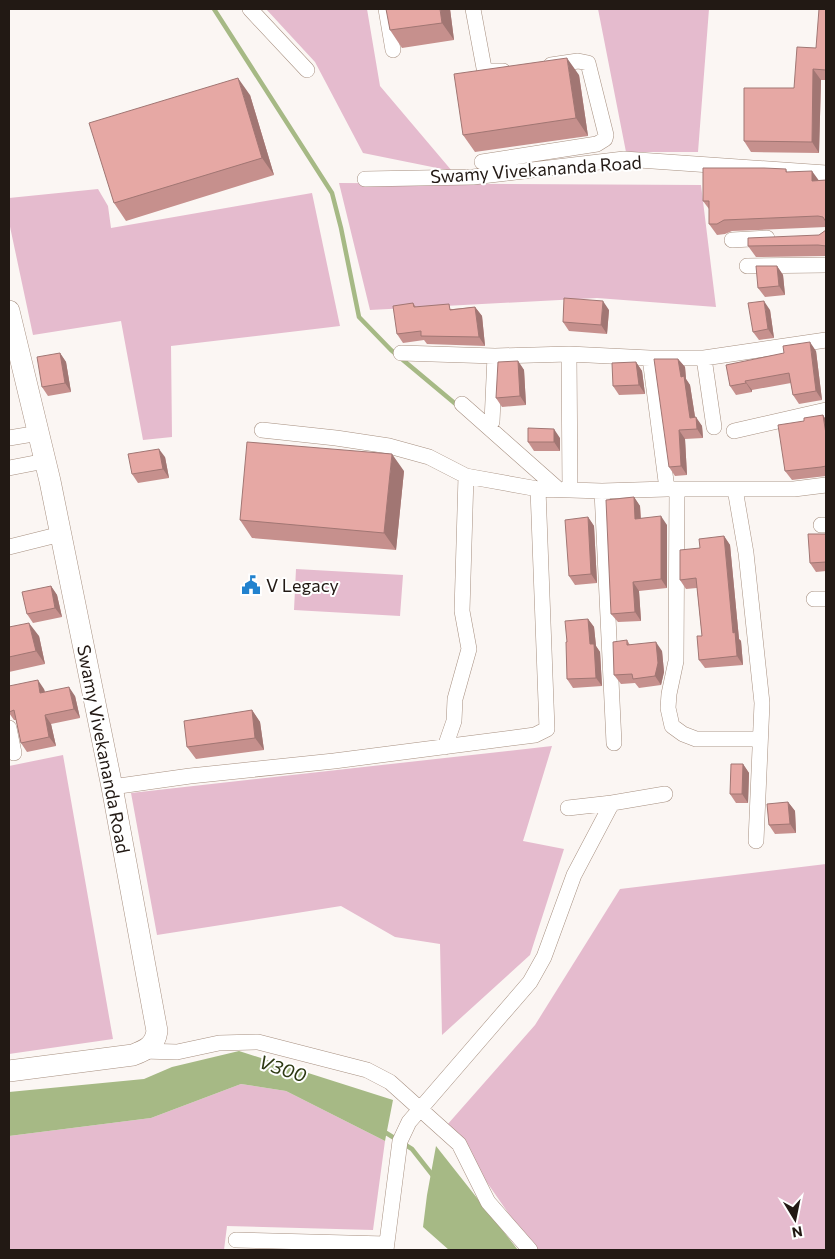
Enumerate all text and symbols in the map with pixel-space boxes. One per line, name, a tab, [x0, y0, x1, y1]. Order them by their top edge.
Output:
street label: Swamy Vivekananda Road	[430, 151, 642, 187]
public building icon: V Legacy	[240, 574, 262, 596]
place label: V Legacy	[266, 574, 339, 596]
street label: Swamy Vivekananda Road	[73, 643, 135, 855]
water label: V300	[256, 1050, 310, 1086]
north arrow	[770, 1194, 820, 1244]
text: N	[791, 1223, 804, 1242]

